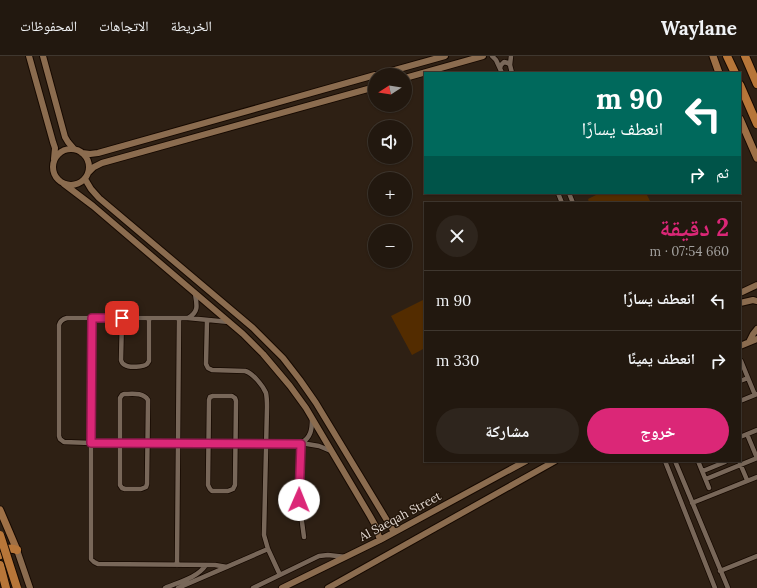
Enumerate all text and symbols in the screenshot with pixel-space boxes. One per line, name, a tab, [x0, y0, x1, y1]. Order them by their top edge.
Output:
text: Waylane	[661, 16, 737, 40]
text: المحفوظات	[20, 17, 77, 35]
text: الاتجاهات	[99, 17, 149, 35]
text: الخريطة	[171, 17, 212, 35]
north arrow	[368, 68, 412, 112]
map controls	[368, 68, 412, 268]
text: 90 m	[596, 81, 663, 117]
icon: left	[677, 88, 729, 140]
text: انعطف يسارًا	[582, 117, 663, 140]
button: sound	[368, 120, 412, 164]
text: ثم	[716, 163, 729, 182]
icon: right	[686, 164, 708, 186]
button: +	[368, 172, 412, 216]
text: 2 دقيقة	[659, 212, 729, 243]
button: close	[436, 215, 478, 257]
button: −	[368, 224, 412, 268]
text: 660 m · 07:54	[650, 243, 729, 260]
text: انعطف يسارًا	[623, 289, 695, 308]
icon: left	[707, 290, 729, 312]
text: 90 m	[436, 291, 471, 310]
pin	[105, 301, 139, 335]
icon: arrive	[111, 307, 133, 329]
text: انعطف يمينًا	[627, 349, 695, 368]
icon: right	[707, 350, 729, 372]
text: 330 m	[436, 351, 479, 370]
button: مشاركة	[436, 408, 579, 454]
button: خروج	[587, 408, 729, 454]
position arrow	[278, 479, 320, 521]
street label: Al Saeqah Street	[355, 488, 444, 544]

